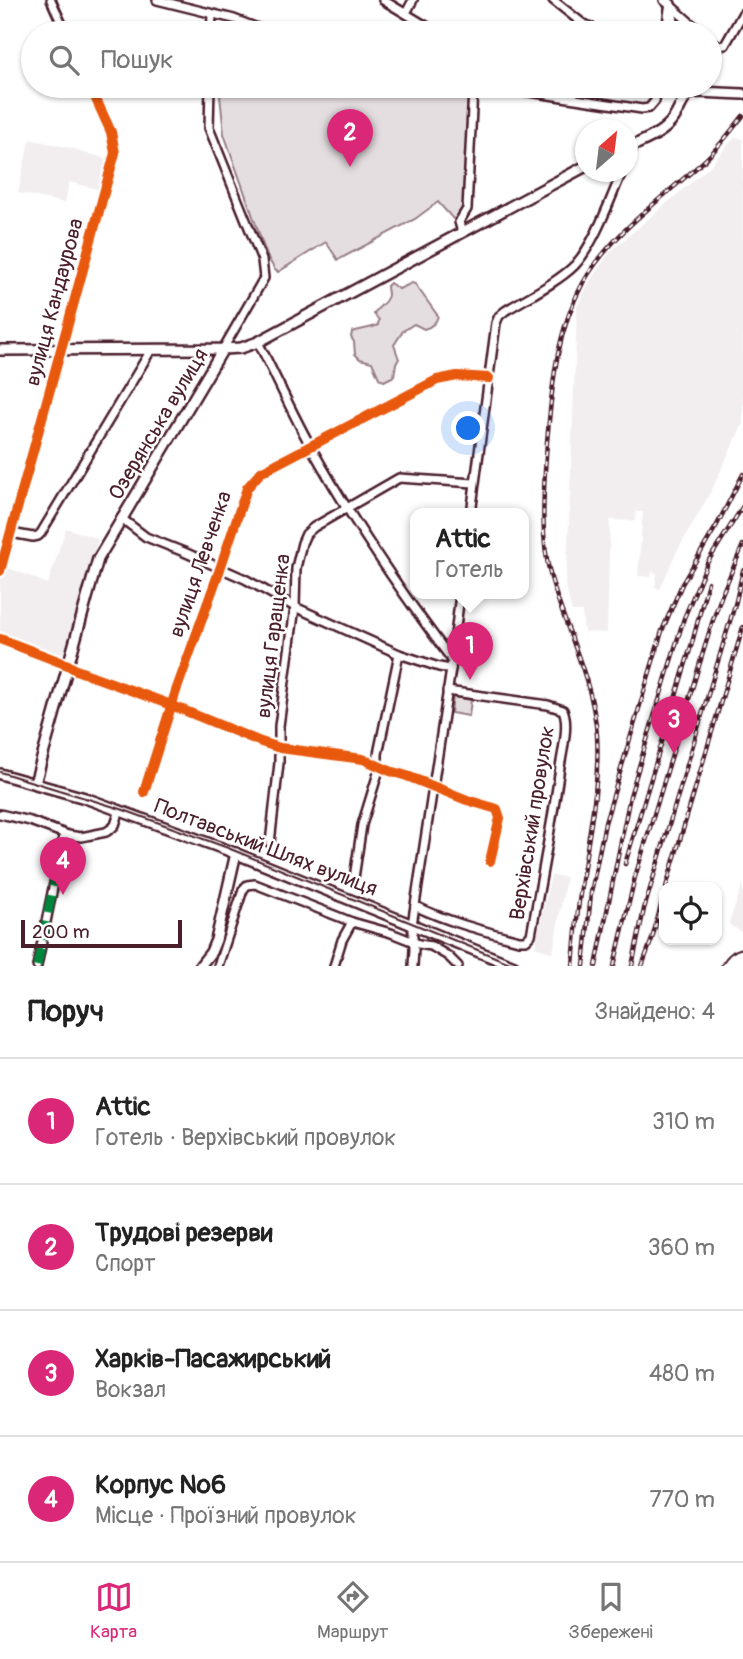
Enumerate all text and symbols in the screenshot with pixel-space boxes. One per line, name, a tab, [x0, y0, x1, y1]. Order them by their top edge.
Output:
search box	[21, 21, 722, 98]
icon: search	[45, 41, 83, 79]
text: Пошук	[101, 44, 174, 76]
pin: 2	[327, 109, 373, 167]
north arrow	[575, 119, 638, 182]
street label: вулиця Кандаурова	[19, 215, 90, 389]
street label: Озерянська вулиця	[102, 343, 214, 505]
your location	[451, 411, 485, 445]
street label: вулиця Левченка	[163, 488, 238, 641]
popup	[410, 508, 529, 599]
text: Attic	[435, 523, 491, 555]
street label: вулиця Гаращенка	[250, 552, 297, 720]
text: Готель	[435, 555, 504, 584]
pin: 1	[447, 622, 493, 680]
pin: 3	[651, 696, 697, 754]
street label: Верхівський провулок	[504, 724, 561, 922]
street label: Полтавський Шлях вулиця	[151, 792, 381, 902]
pin: 4	[40, 837, 86, 895]
map controls	[659, 882, 722, 945]
button: locate	[659, 882, 722, 945]
scale bar	[21, 917, 182, 949]
text: 200 m	[32, 920, 90, 944]
text: Поруч	[28, 993, 104, 1030]
text: Знайдено: 4	[595, 997, 715, 1026]
text: Attic	[95, 1091, 151, 1123]
text: 1	[47, 1107, 56, 1136]
text: 310 m	[652, 1107, 715, 1136]
text: Готель · Верхівський провулок	[95, 1123, 396, 1152]
text: Трудові резерви	[95, 1217, 273, 1249]
text: 2	[45, 1233, 57, 1262]
text: 360 m	[648, 1233, 715, 1262]
text: Спорт	[95, 1249, 156, 1278]
text: Харків-Пасажирський	[95, 1343, 331, 1375]
text: 3	[45, 1359, 57, 1388]
text: 480 m	[649, 1359, 715, 1388]
text: Вокзал	[95, 1375, 166, 1404]
text: Корпус №6	[95, 1469, 226, 1501]
text: 4	[44, 1485, 58, 1514]
text: 770 m	[650, 1485, 715, 1514]
text: Місце · Проїзний провулок	[95, 1501, 357, 1530]
tab: Карта	[90, 1578, 137, 1644]
tab: Маршрут	[317, 1578, 389, 1644]
tab: Збережені	[569, 1578, 653, 1644]

